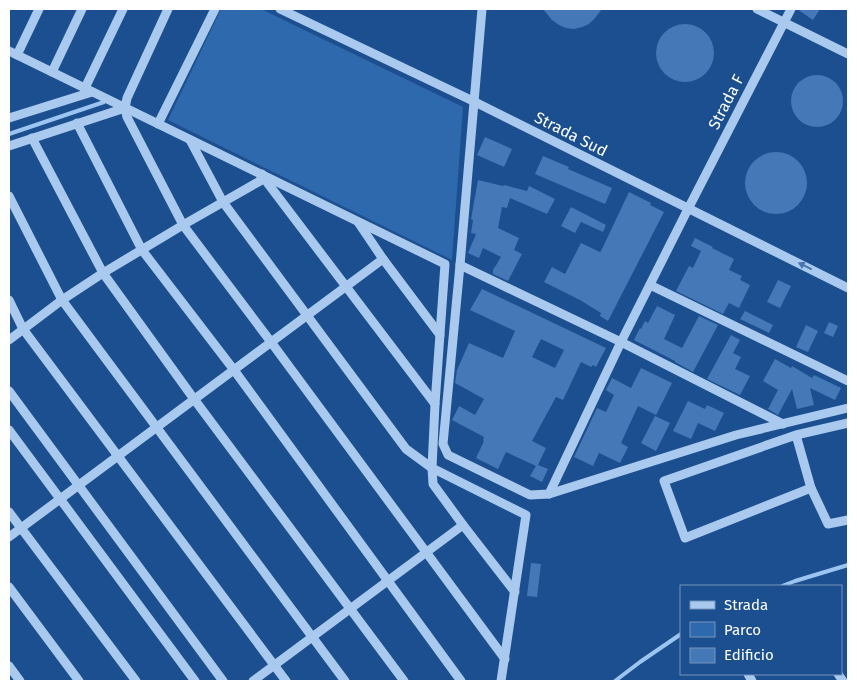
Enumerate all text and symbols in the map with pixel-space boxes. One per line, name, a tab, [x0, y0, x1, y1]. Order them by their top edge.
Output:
street label: Strada F	[704, 71, 748, 133]
street label: Strada Sud	[532, 108, 610, 160]
one-way arrow	[797, 262, 812, 270]
legend	[680, 585, 842, 675]
text: Strada	[724, 596, 768, 614]
text: Parco	[724, 621, 761, 639]
text: Edificio	[724, 646, 774, 664]

